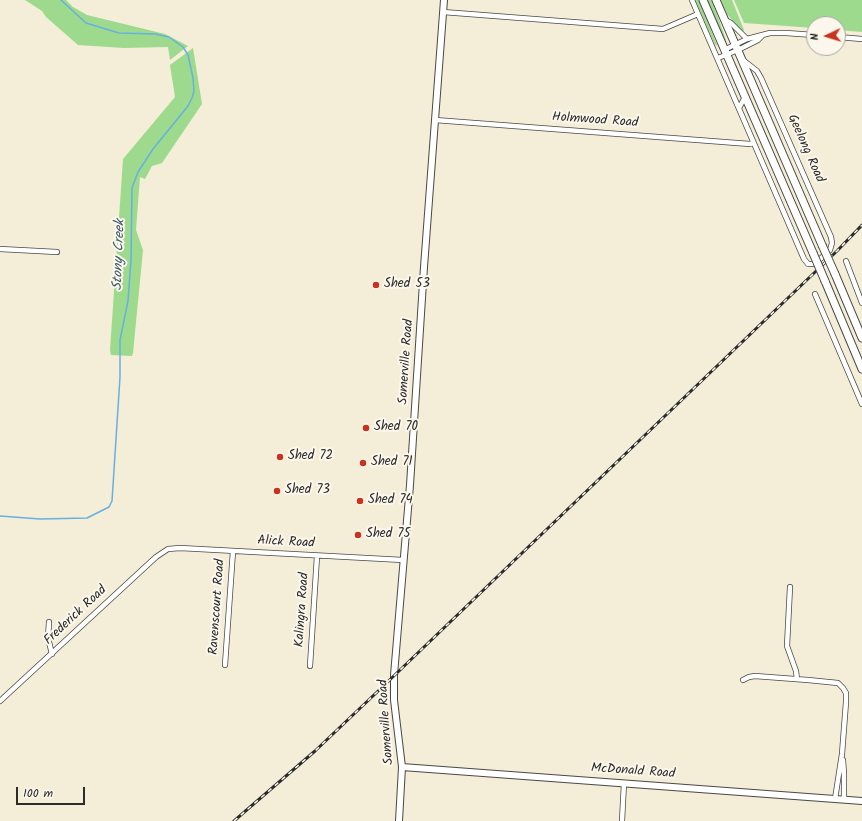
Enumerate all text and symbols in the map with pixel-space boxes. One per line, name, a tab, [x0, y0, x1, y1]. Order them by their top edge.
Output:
north arrow	[806, 16, 846, 56]
text: N	[806, 33, 824, 41]
street label: Holmwood Road	[551, 110, 639, 132]
street label: Geelong Road	[783, 112, 827, 186]
water label: Stony Creek	[110, 219, 130, 291]
place label: Shed 53	[384, 277, 430, 293]
marker: Shed 53	[371, 280, 381, 290]
street label: Somerville Road	[396, 319, 418, 405]
place label: Shed 70	[374, 420, 418, 436]
marker: Shed 70	[361, 423, 371, 433]
place label: Shed 72	[288, 449, 333, 465]
marker: Shed 72	[275, 452, 285, 462]
place label: Shed 71	[371, 455, 412, 471]
marker: Shed 71	[358, 458, 368, 468]
place label: Shed 73	[285, 483, 330, 499]
marker: Shed 73	[272, 486, 282, 496]
place label: Shed 74	[368, 493, 413, 509]
marker: Shed 74	[355, 496, 365, 506]
place label: Shed 75	[366, 527, 410, 543]
marker: Shed 75	[353, 530, 363, 540]
street label: Alick Road	[257, 534, 315, 552]
street label: Ravenscourt Road	[207, 559, 229, 655]
street label: Kalingra Road	[293, 572, 313, 648]
street label: Frederick Road	[41, 583, 111, 649]
street label: Somerville Road	[376, 679, 398, 765]
street label: McDonald Road	[590, 761, 676, 783]
scale bar	[18, 779, 87, 805]
text: 100 m	[23, 784, 53, 803]

